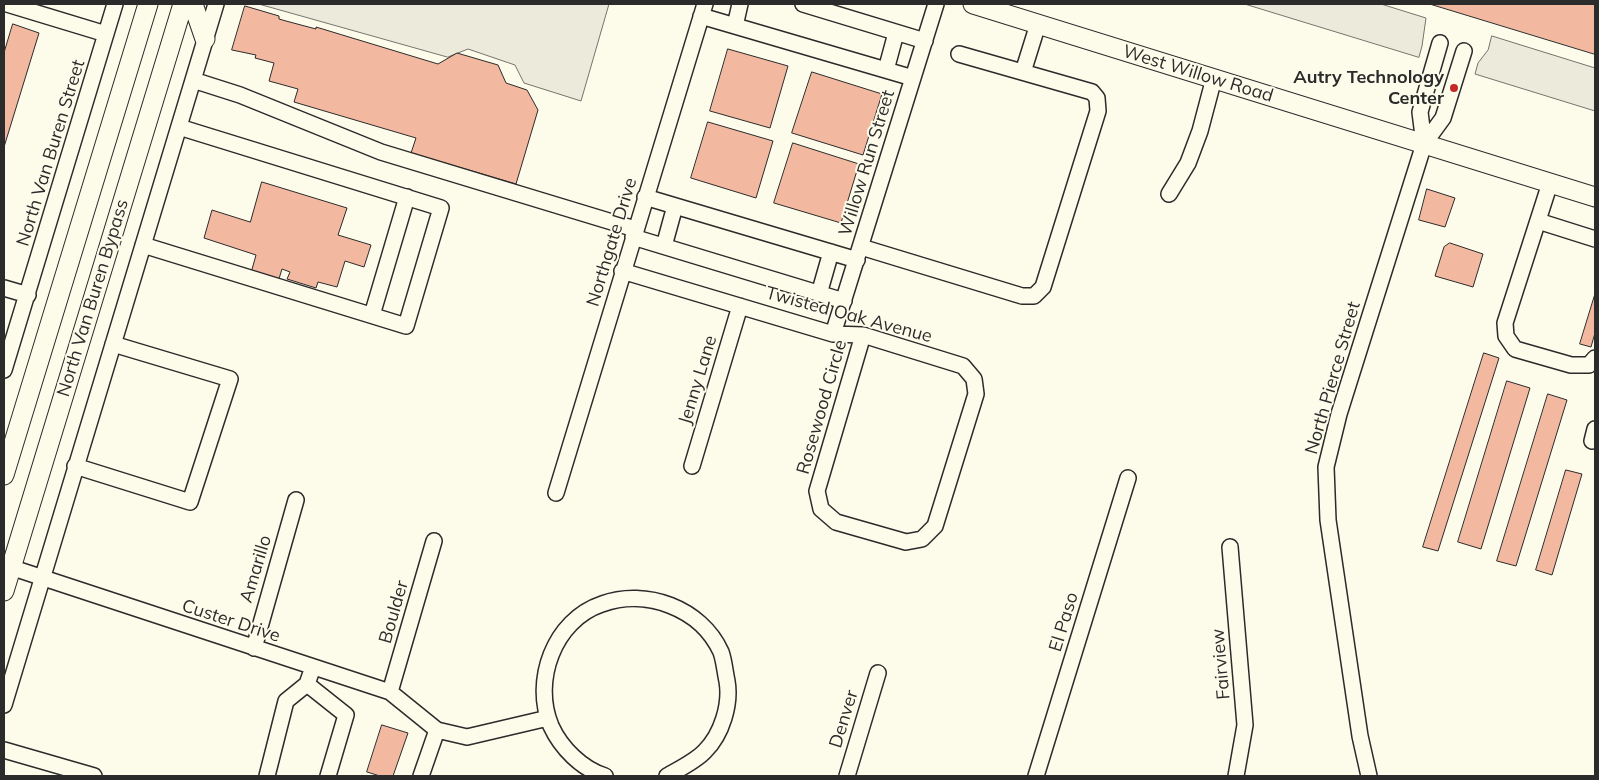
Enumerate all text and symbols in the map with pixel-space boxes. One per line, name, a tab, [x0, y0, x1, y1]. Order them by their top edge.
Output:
street label: West Willow Road	[1120, 41, 1276, 107]
street label: North Van Buren Street	[12, 57, 90, 249]
place label: Autry Technology Center	[1293, 67, 1444, 110]
marker: Autry Technology Center	[1448, 82, 1460, 94]
street label: Willow Run Street	[835, 88, 899, 238]
street label: Northgate Drive	[582, 175, 642, 309]
street label: North Van Buren Bypass	[53, 197, 133, 399]
street label: Twisted Oak Avenue	[763, 282, 935, 348]
street label: North Pierce Street	[1301, 299, 1365, 457]
street label: Jenny Lane	[674, 333, 722, 427]
street label: Rosewood Circle	[793, 337, 851, 477]
street label: Amarillo	[236, 533, 276, 605]
street label: Boulder	[375, 578, 413, 646]
street label: El Paso	[1045, 590, 1083, 654]
street label: Custer Drive	[179, 595, 283, 647]
street label: Fairview	[1207, 628, 1235, 700]
street label: Denver	[825, 687, 863, 751]

